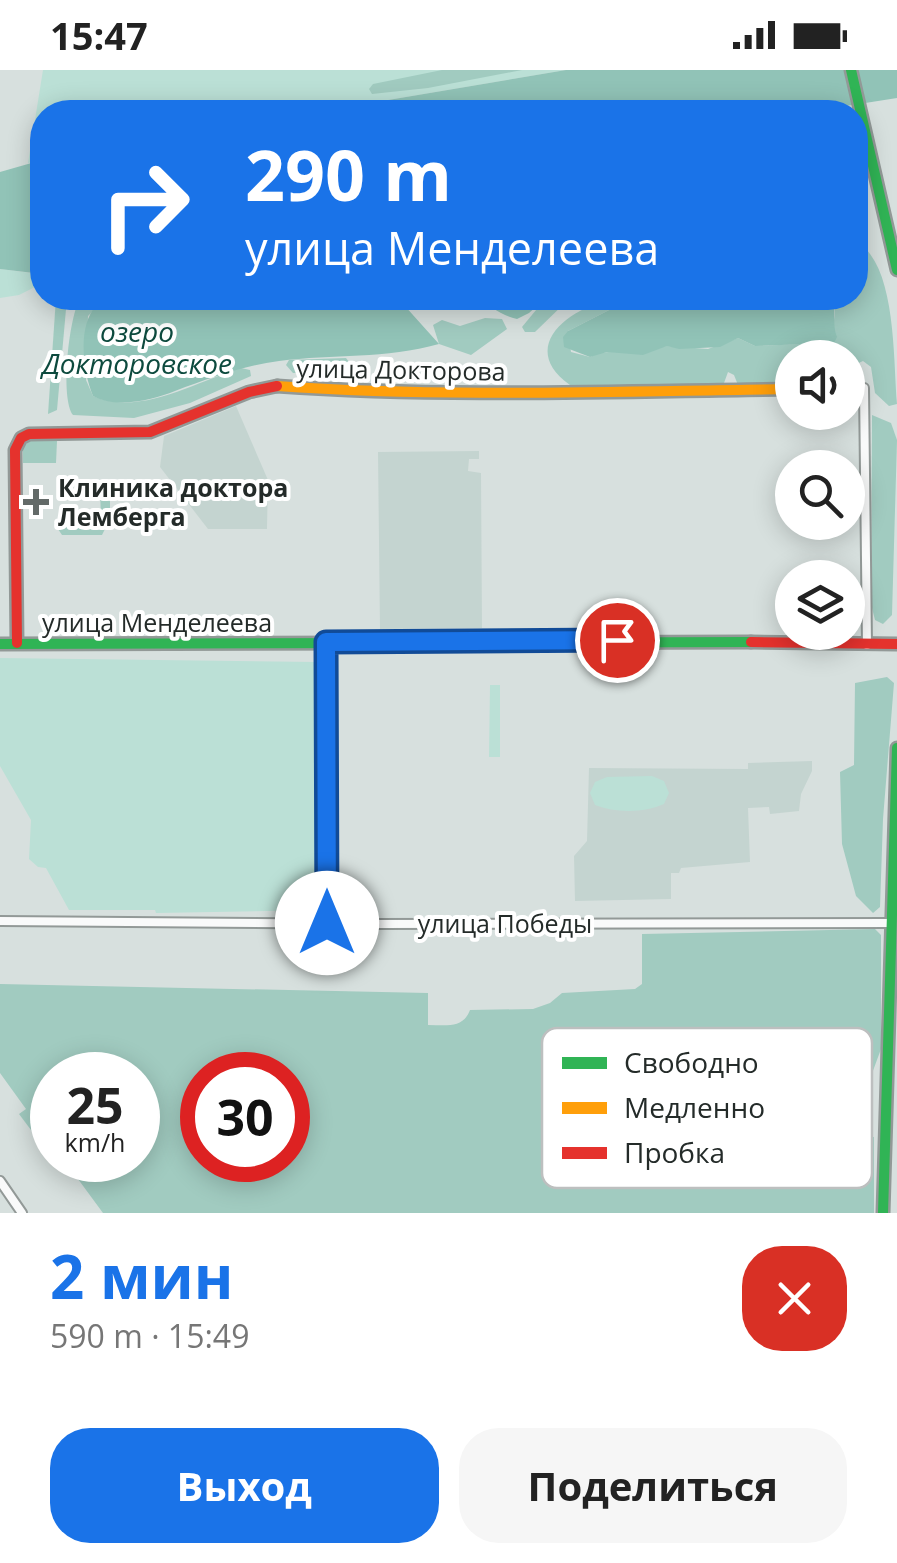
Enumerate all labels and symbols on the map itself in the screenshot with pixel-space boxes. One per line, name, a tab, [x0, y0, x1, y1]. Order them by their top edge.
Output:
water label: озеро Докторовское	[39, 312, 232, 382]
street label: улица Докторова	[296, 350, 506, 388]
place label: Клиника доктора Лемберга	[58, 470, 288, 533]
marker: Клиника доктора Лемберга	[23, 489, 49, 515]
pin	[575, 598, 660, 683]
street label: улица Менделеева	[42, 605, 272, 639]
position arrow	[275, 871, 379, 975]
street label: улица Победы	[418, 906, 592, 940]
legend	[542, 1028, 872, 1188]
text: Свободно	[624, 1043, 759, 1081]
speed limit sign: 30	[180, 1052, 310, 1182]
text: Медленно	[624, 1088, 765, 1126]
text: Пробка	[624, 1133, 725, 1171]

